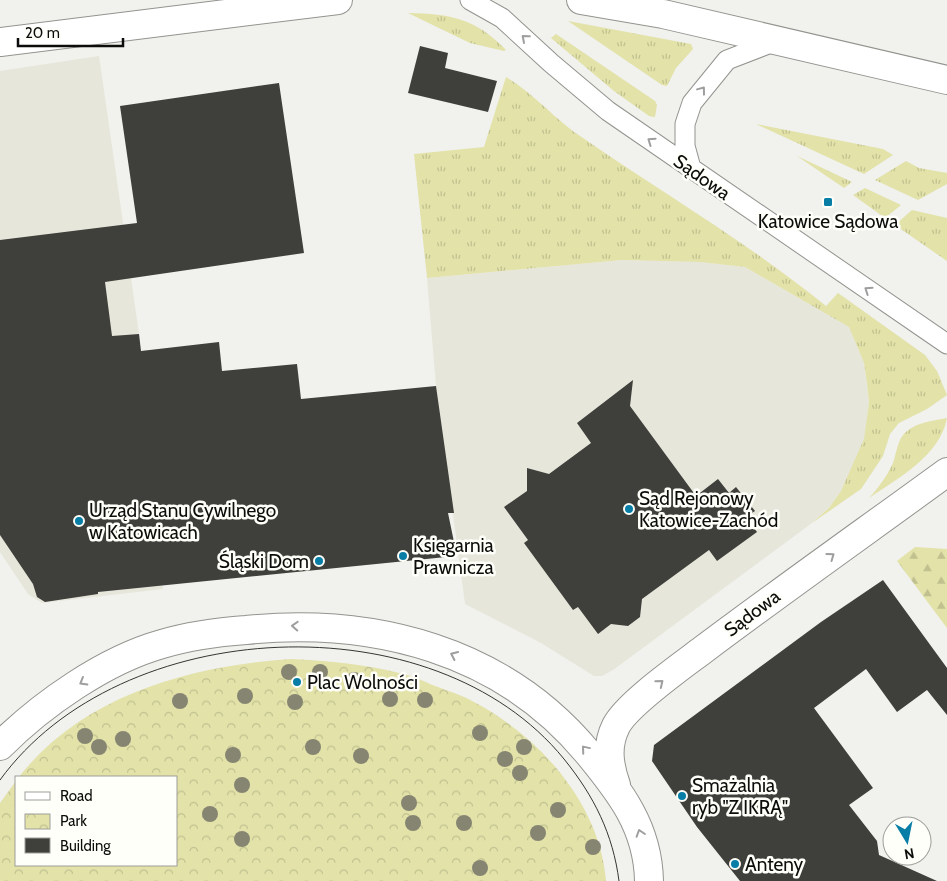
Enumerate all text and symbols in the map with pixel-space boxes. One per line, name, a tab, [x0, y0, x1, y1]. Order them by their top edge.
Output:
scale bar	[18, 15, 122, 47]
text: 20 m	[25, 24, 60, 42]
one-way arrow	[521, 35, 530, 44]
one-way arrow	[696, 87, 704, 96]
one-way arrow	[647, 138, 656, 147]
street label: Sądowa	[669, 149, 735, 205]
marker: Katowice Sądowa	[822, 196, 834, 208]
place label: Katowice Sądowa	[758, 210, 898, 233]
one-way arrow	[864, 287, 874, 296]
place label: Sąd Rejonowy Katowice-Zachód	[639, 487, 778, 532]
place label: Urząd Stanu Cywilnego w Katowicach	[89, 499, 276, 544]
marker: Sąd Rejonowy Katowice-Zachód	[623, 503, 635, 515]
marker: Urząd Stanu Cywilnego w Katowicach	[73, 515, 85, 527]
place label: Księgarnia Prawnicza	[413, 534, 494, 579]
place label: Śląski Dom	[219, 549, 309, 573]
marker: Księgarnia Prawnicza	[397, 550, 409, 562]
one-way arrow	[825, 553, 835, 562]
marker: Śląski Dom	[313, 555, 325, 567]
street label: Sądowa	[720, 585, 784, 641]
one-way arrow	[291, 621, 299, 632]
one-way arrow	[450, 651, 459, 662]
place label: Plac Wolności	[307, 671, 418, 694]
one-way arrow	[80, 675, 89, 685]
marker: Plac Wolności	[291, 676, 303, 688]
one-way arrow	[654, 681, 663, 689]
one-way arrow	[582, 746, 591, 755]
place label: Smażalnia ryb "Z IKRĄ"	[692, 774, 788, 819]
legend	[15, 776, 178, 866]
text: Road	[60, 787, 93, 805]
marker: Smażalnia ryb "Z IKRĄ"	[676, 790, 688, 802]
text: Park	[60, 812, 87, 830]
north arrow	[882, 816, 932, 866]
one-way arrow	[635, 830, 645, 838]
text: Building	[60, 837, 111, 855]
text: N	[903, 844, 916, 864]
place label: Anteny	[745, 853, 804, 876]
marker: Anteny	[729, 858, 741, 870]

